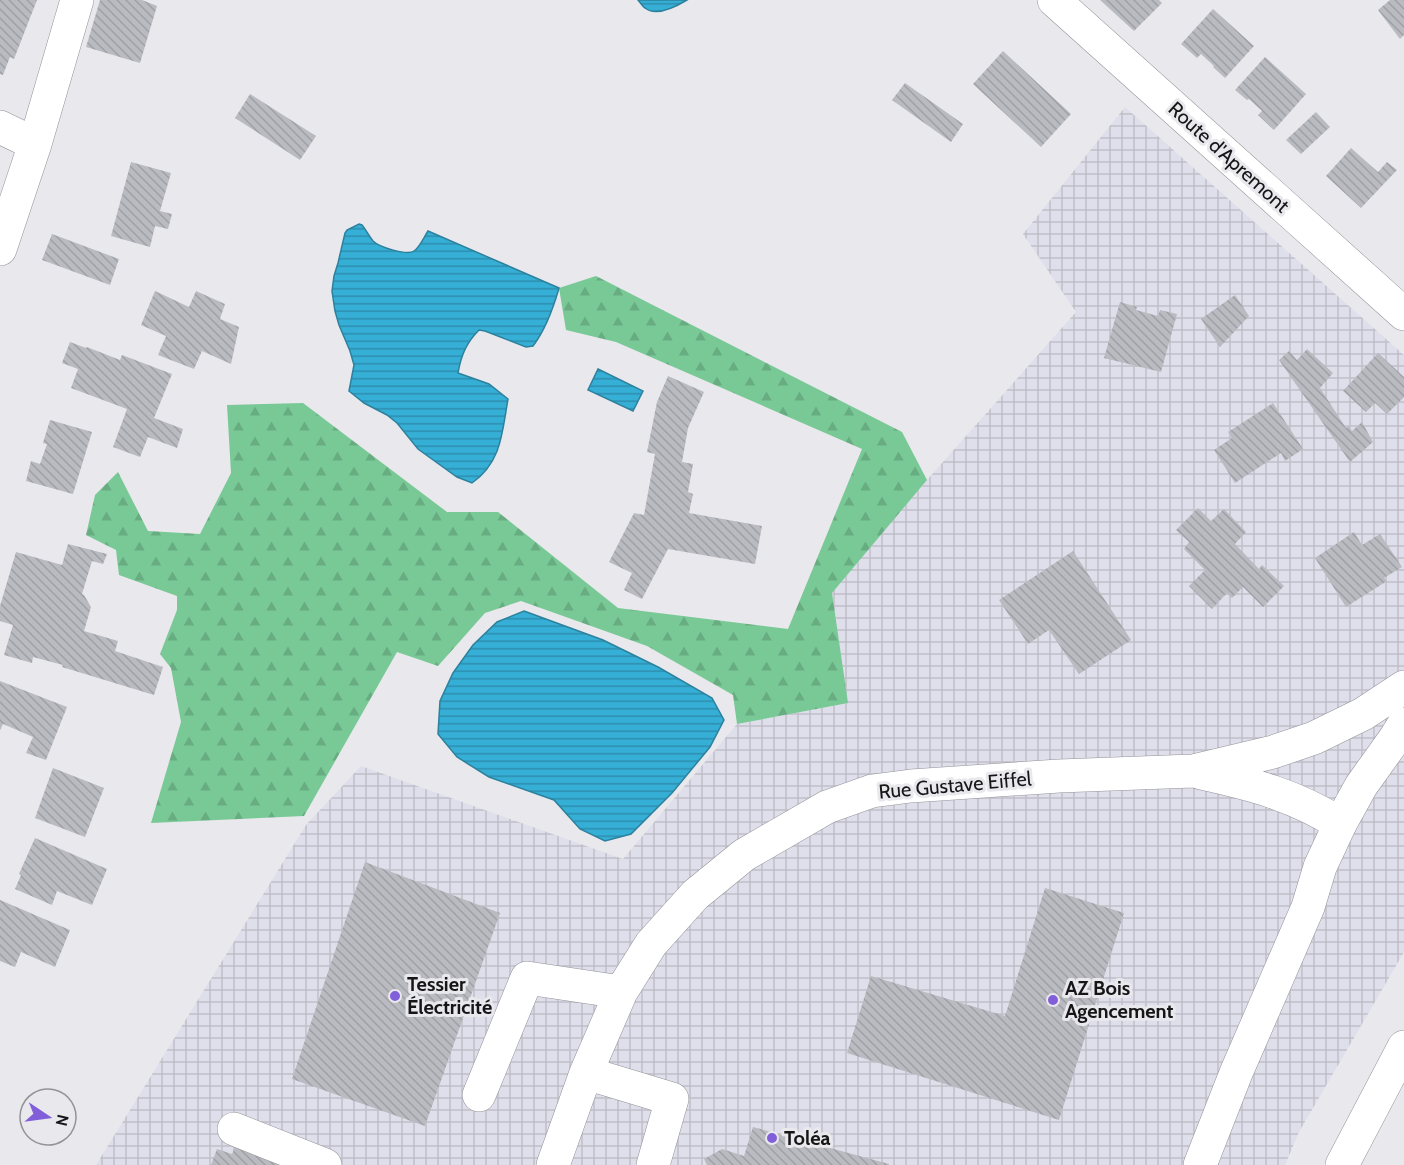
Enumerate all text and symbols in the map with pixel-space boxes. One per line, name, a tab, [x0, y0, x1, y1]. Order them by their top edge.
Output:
street label: Route d'Apremont	[1164, 96, 1295, 218]
street label: Rue Gustave Eiffel	[878, 766, 1033, 804]
place label: Tessier Électricité	[407, 972, 492, 1019]
place label: AZ Bois Agencement	[1065, 976, 1174, 1023]
marker: Tessier Électricité	[388, 989, 402, 1003]
marker: AZ Bois Agencement	[1046, 993, 1060, 1007]
north arrow	[18, 1087, 78, 1147]
text: N	[52, 1113, 73, 1128]
place label: Toléa	[784, 1126, 830, 1150]
marker: Toléa	[765, 1131, 779, 1145]

